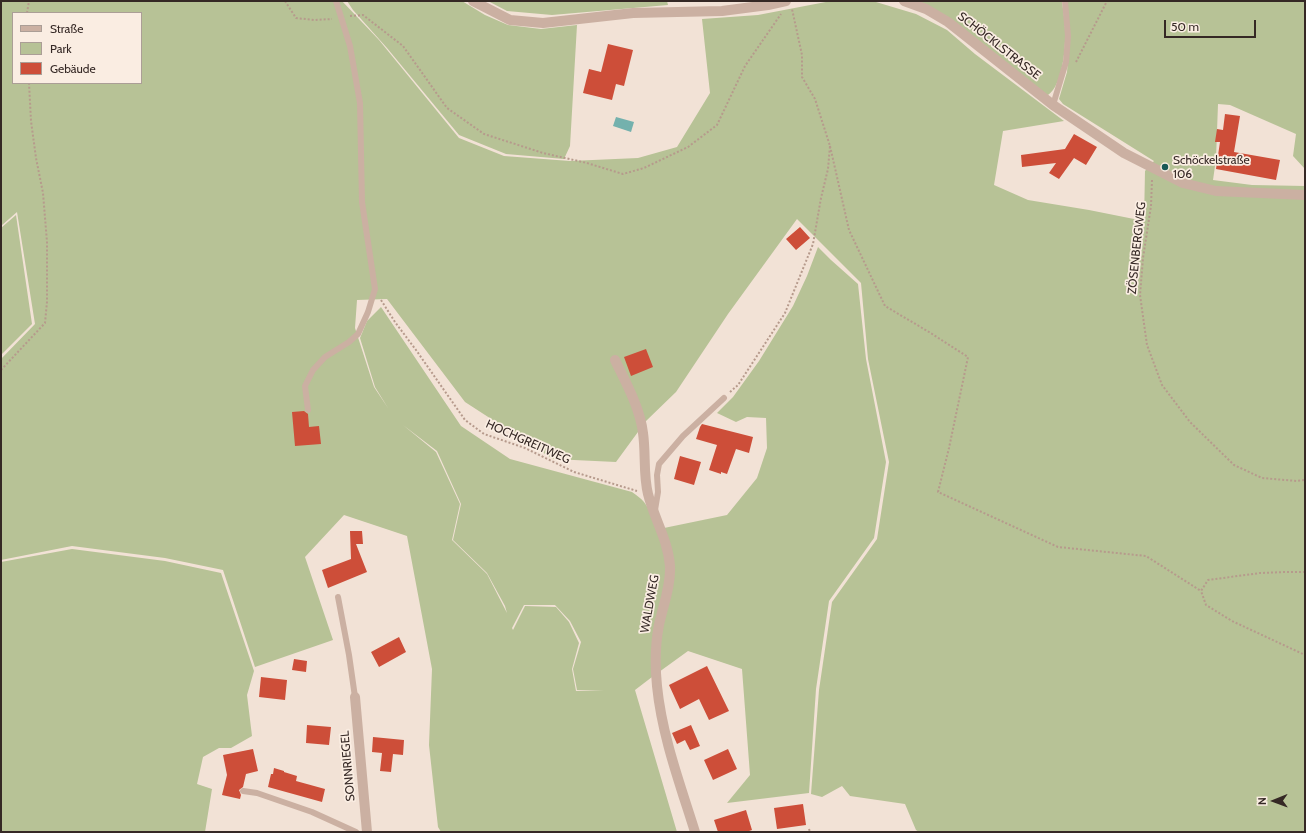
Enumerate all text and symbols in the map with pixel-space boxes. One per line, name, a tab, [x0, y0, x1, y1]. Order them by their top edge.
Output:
street label: SCHÖCKLSTRASSE	[955, 9, 1043, 83]
legend	[12, 12, 142, 84]
scale bar	[1166, 12, 1258, 38]
text: 50 m	[1171, 19, 1199, 34]
text: Straße	[50, 21, 83, 36]
text: Park	[50, 41, 72, 56]
text: Gebäude	[50, 61, 96, 76]
place label: Schöckelstraße 106	[1173, 153, 1250, 181]
marker: Schöckelstraße 106	[1160, 162, 1170, 172]
street label: ZÖSENBERGWEG	[1125, 201, 1149, 295]
street label: HOCHGREITWEG	[484, 417, 572, 467]
street label: WALDWEG	[638, 574, 662, 634]
street label: SONNRIEGEL	[338, 730, 358, 802]
north arrow	[1254, 781, 1294, 821]
text: N	[1255, 797, 1269, 805]

